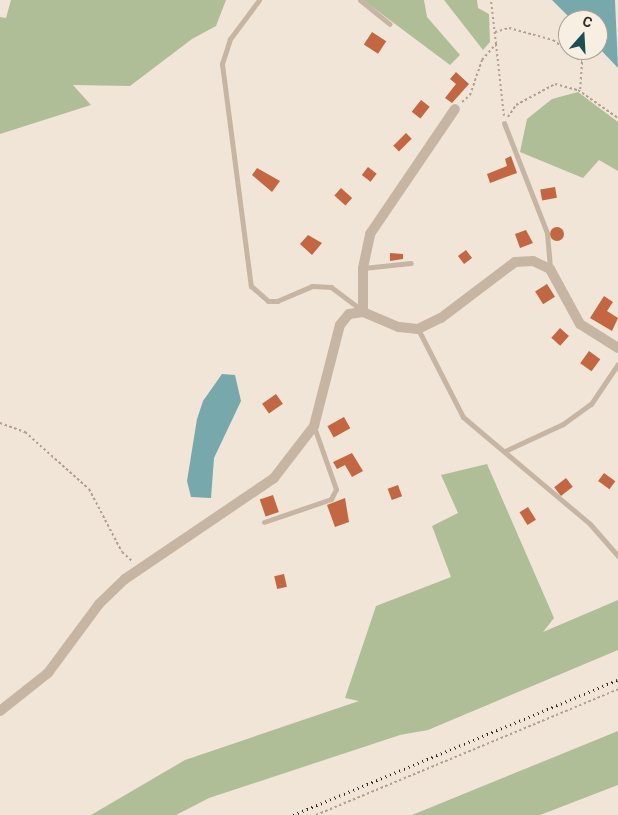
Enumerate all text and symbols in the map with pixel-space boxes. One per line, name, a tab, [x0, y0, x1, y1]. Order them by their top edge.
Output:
north arrow	[558, 10, 608, 60]
text: С	[581, 13, 594, 31]

